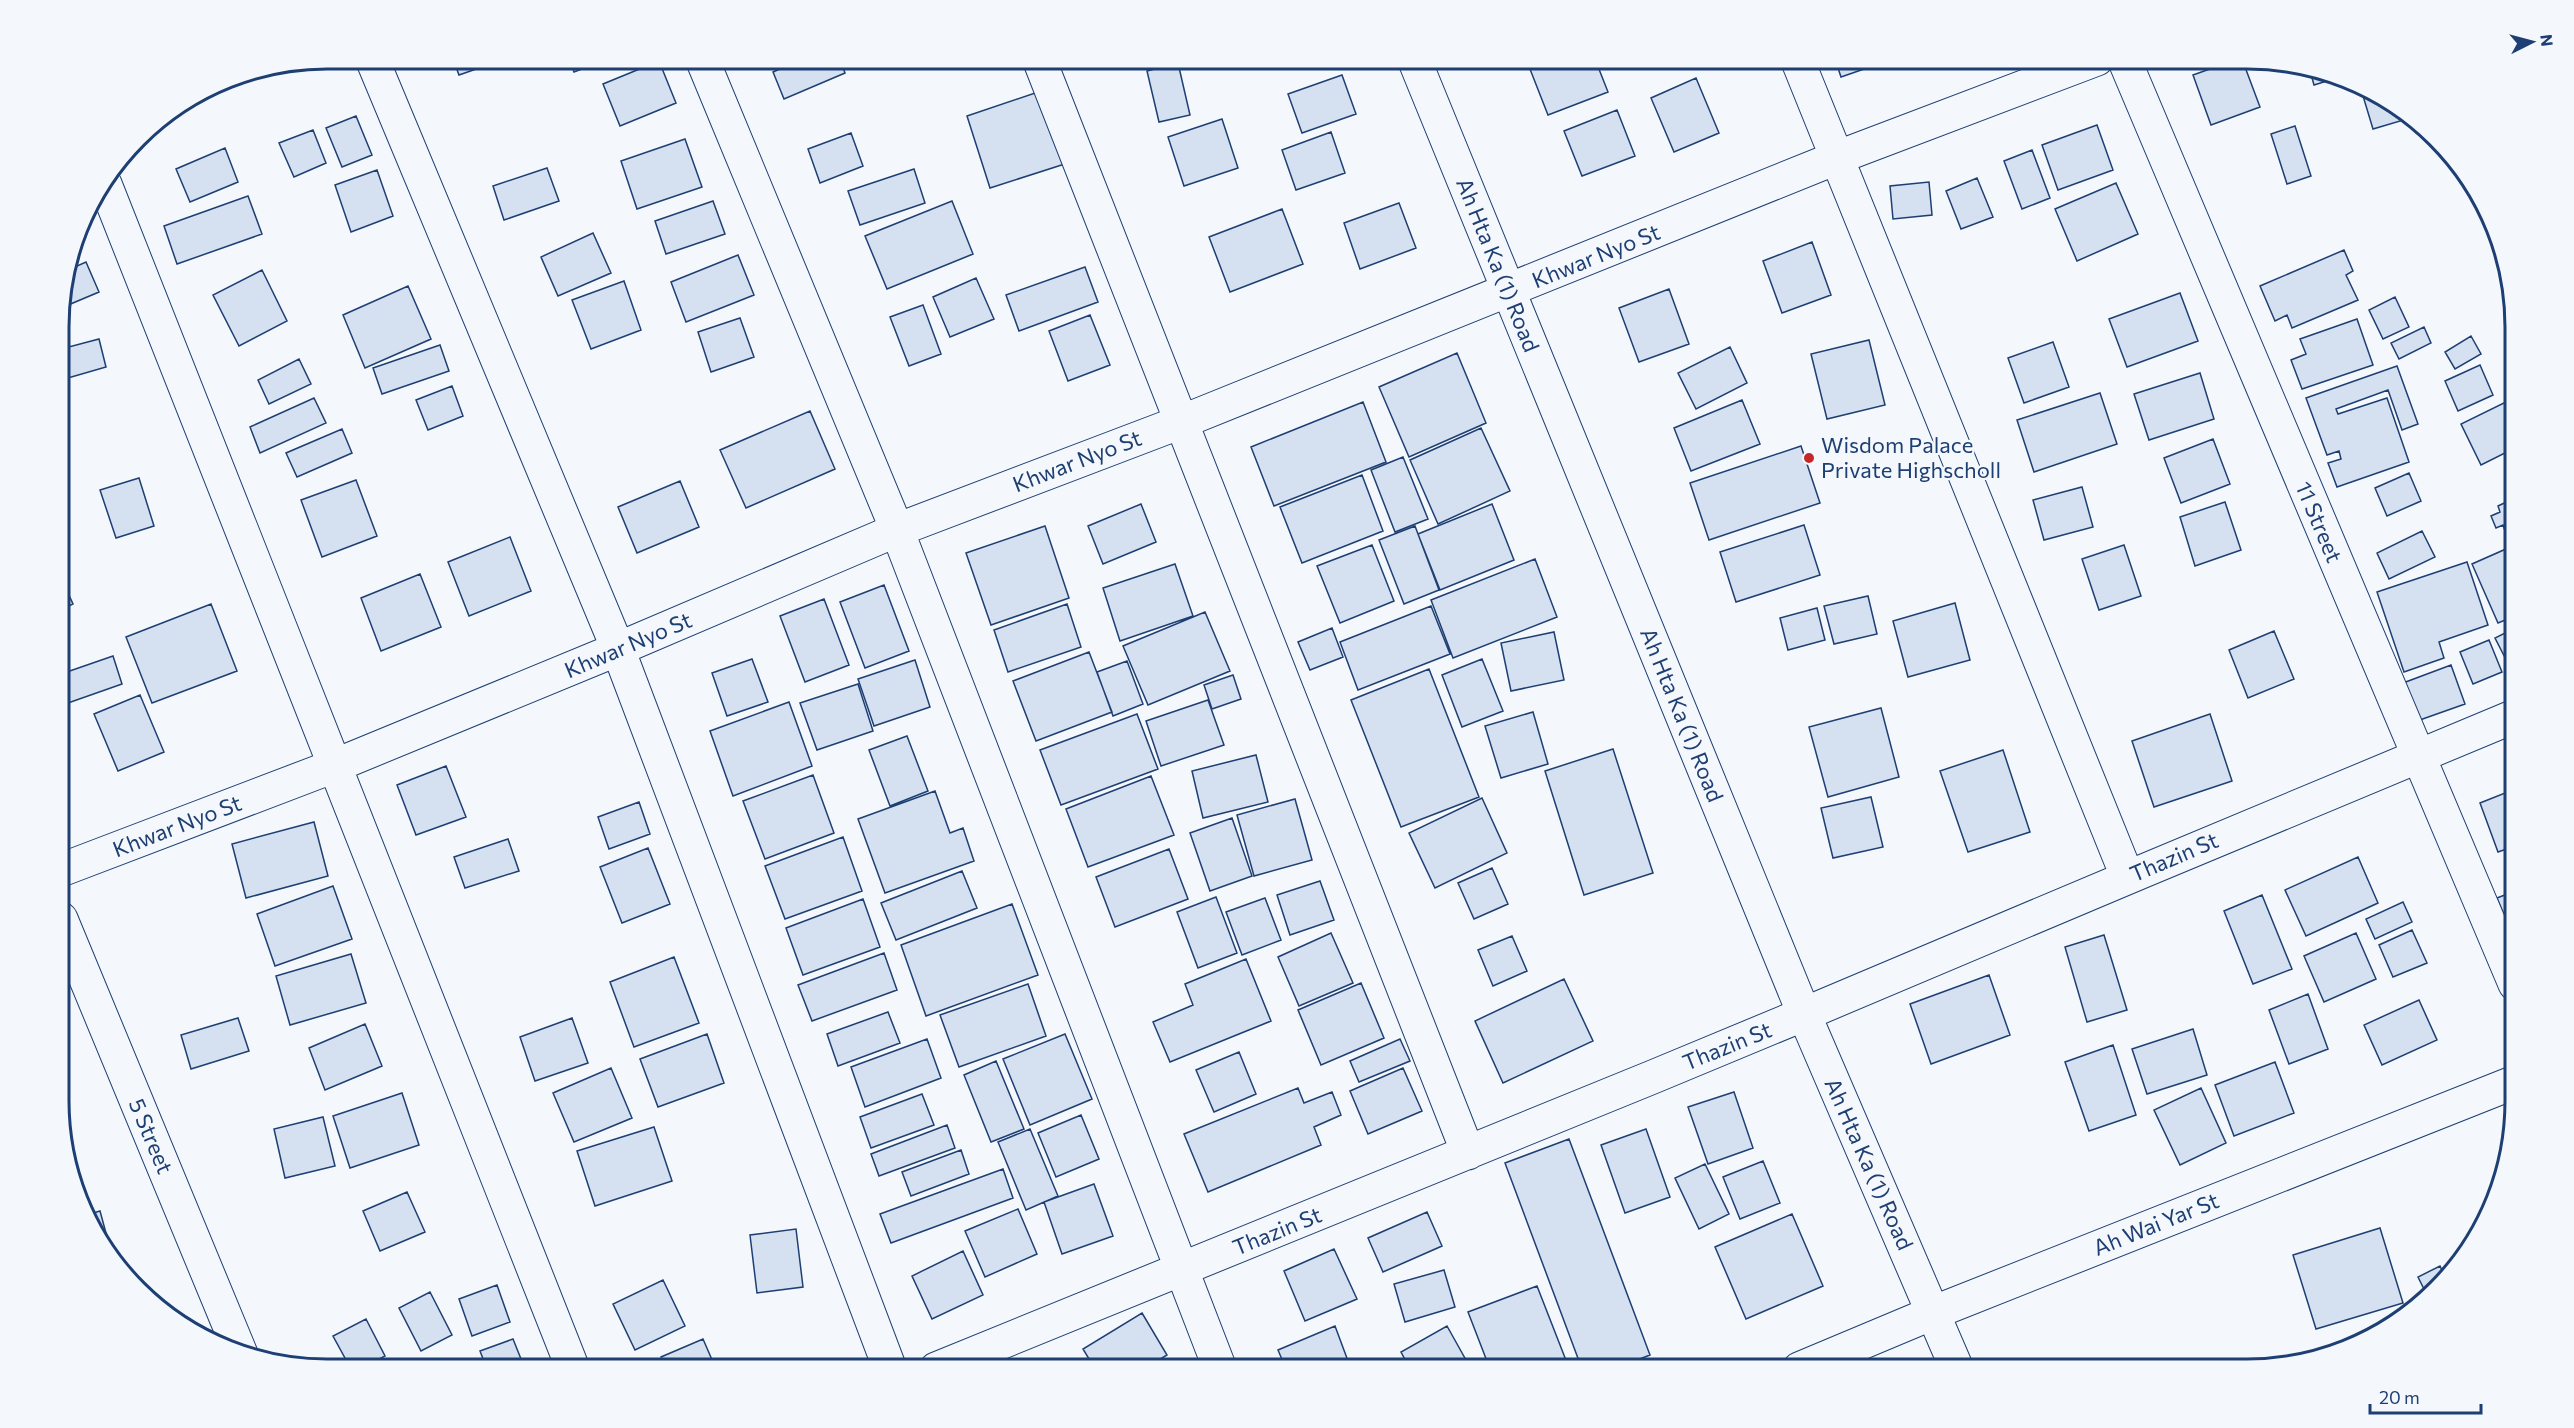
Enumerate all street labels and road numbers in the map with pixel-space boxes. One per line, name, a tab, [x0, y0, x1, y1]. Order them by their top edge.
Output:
street label: Ah Hta Ka (1) Road	[1451, 174, 1546, 356]
street label: Khwar Nyo St	[1528, 218, 1664, 293]
street label: Khwar Nyo St	[1009, 424, 1145, 497]
street label: 11 Street	[2290, 477, 2349, 566]
street label: Khwar Nyo St	[560, 606, 696, 683]
street label: Ah Hta Ka (1) Road	[1635, 624, 1730, 806]
street label: Khwar Nyo St	[109, 789, 245, 862]
street label: Thazin St	[2126, 826, 2222, 887]
street label: Thazin St	[1678, 1016, 1775, 1076]
street label: Ah Hta Ka (1) Road	[1819, 1074, 1919, 1254]
street label: 5 Street	[124, 1094, 179, 1177]
street label: Ah Wai Yar St	[2089, 1186, 2223, 1261]
street label: Thazin St	[1228, 1201, 1325, 1261]

